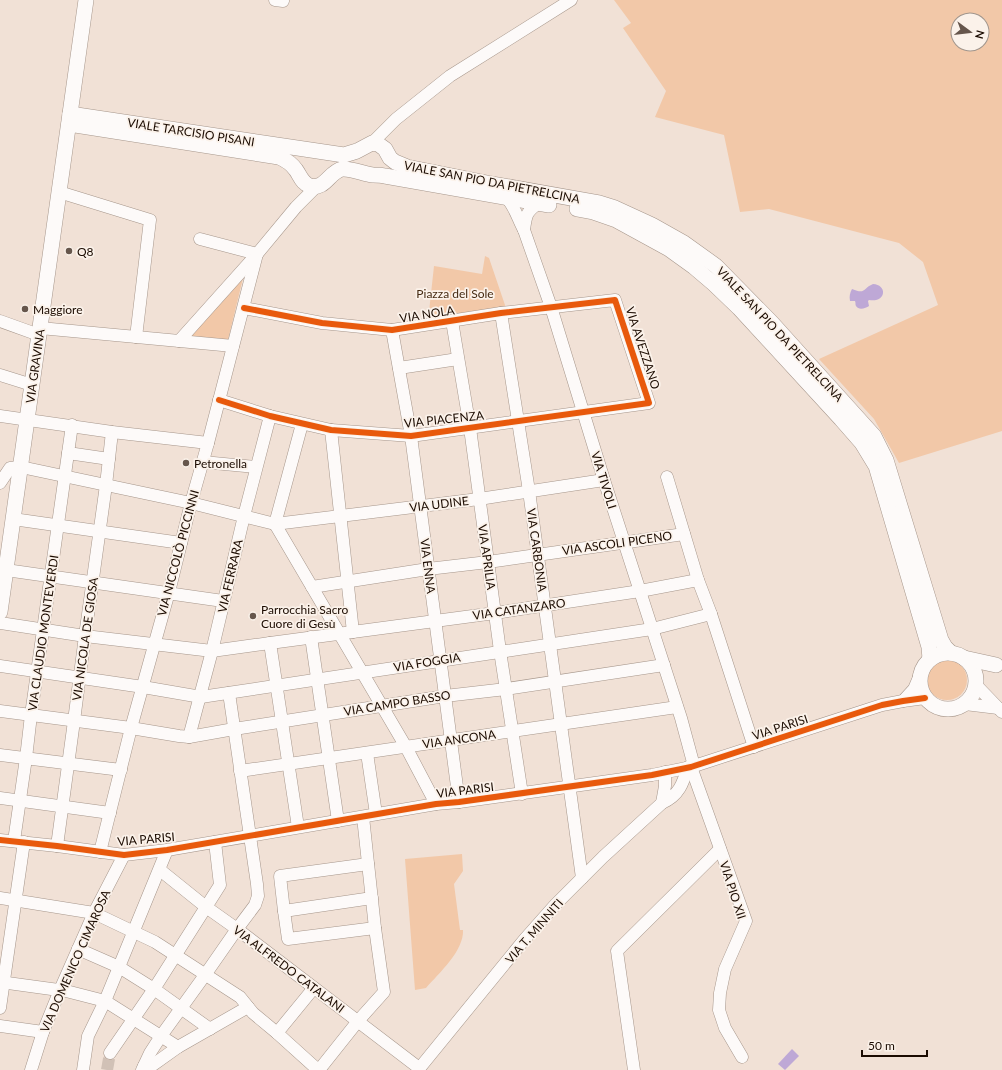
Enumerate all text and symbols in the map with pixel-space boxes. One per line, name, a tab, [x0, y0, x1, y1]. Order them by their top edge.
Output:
north arrow	[950, 12, 990, 52]
text: N	[973, 29, 988, 40]
street label: VIALE TARCISIO PISANI	[126, 115, 256, 149]
street label: VIALE SAN PIO DA PIETRELCINA	[403, 158, 582, 207]
place label: Q8	[77, 244, 94, 259]
marker: Q8	[64, 246, 74, 256]
street label: VIALE SAN PIO DA PIETRELCINA	[714, 263, 847, 405]
park label: Piazza del Sole	[416, 286, 494, 301]
place label: Maggiore	[33, 302, 83, 317]
street label: VIA NOLA	[398, 302, 456, 326]
marker: Maggiore	[20, 304, 30, 314]
street label: VIA AVEZZANO	[623, 305, 664, 391]
street label: VIA GRAVINA	[22, 327, 48, 404]
street label: VIA PIACENZA	[403, 407, 486, 431]
street label: VIA TIVOLI	[588, 449, 620, 511]
place label: Petronella	[194, 456, 247, 471]
marker: Petronella	[181, 458, 191, 468]
street label: VIA NICCOLÒ PICCINNI	[154, 488, 202, 618]
street label: VIA UDINE	[408, 493, 470, 515]
street label: VIA CARBONIA	[524, 507, 550, 593]
street label: VIA APRILIA	[475, 523, 499, 591]
street label: VIA ASCOLI PICENO	[561, 528, 673, 558]
street label: VIA FERRARA	[214, 537, 246, 614]
street label: VIA ENNA	[417, 537, 439, 595]
street label: VIA CLAUDIO MONTEVERDI	[25, 554, 61, 712]
street label: VIA NICOLA DE GIOSA	[69, 575, 101, 702]
street label: VIA CATANZARO	[472, 595, 567, 623]
place label: Parrocchia Sacro Cuore di Gesù	[261, 602, 348, 631]
marker: Parrocchia Sacro Cuore di Gesù	[248, 611, 258, 621]
street label: VIA FOGGIA	[392, 649, 462, 675]
street label: VIA CAMPO BASSO	[343, 687, 452, 719]
street label: VIA PARISI	[750, 711, 810, 743]
street label: VIA ANCONA	[421, 726, 498, 752]
street label: VIA PARISI	[435, 779, 495, 801]
street label: VIA PARISI	[117, 829, 175, 849]
street label: VIA PIO XII	[717, 859, 749, 921]
street label: VIA DOMENICO CIMAROSA	[37, 887, 114, 1035]
street label: VIA T. MINNITI	[502, 896, 566, 966]
street label: VIA ALFREDO CATALANI	[230, 922, 348, 1016]
scale bar	[862, 1032, 927, 1058]
text: 50 m	[868, 1038, 895, 1053]

